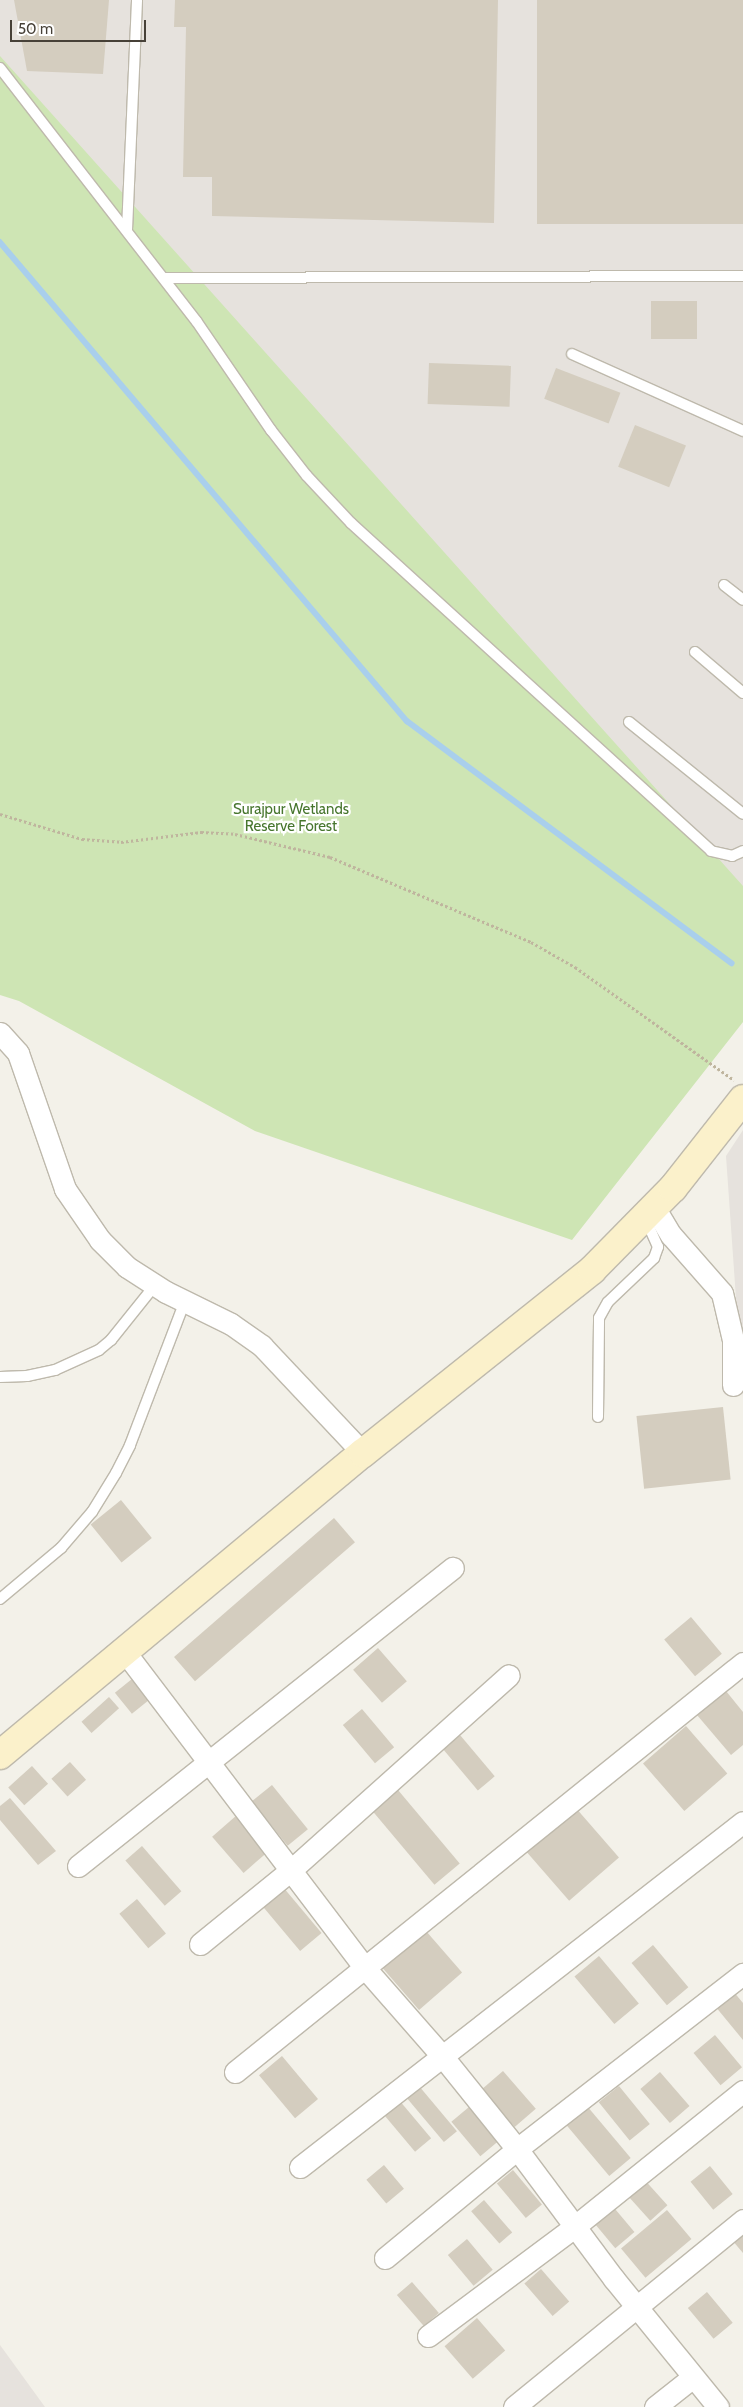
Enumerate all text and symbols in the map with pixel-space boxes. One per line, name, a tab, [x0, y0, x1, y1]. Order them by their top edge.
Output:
scale bar	[12, 10, 149, 42]
text: 50 m	[18, 20, 53, 38]
park label: Surajpur Wetlands Reserve Forest	[233, 800, 349, 835]

